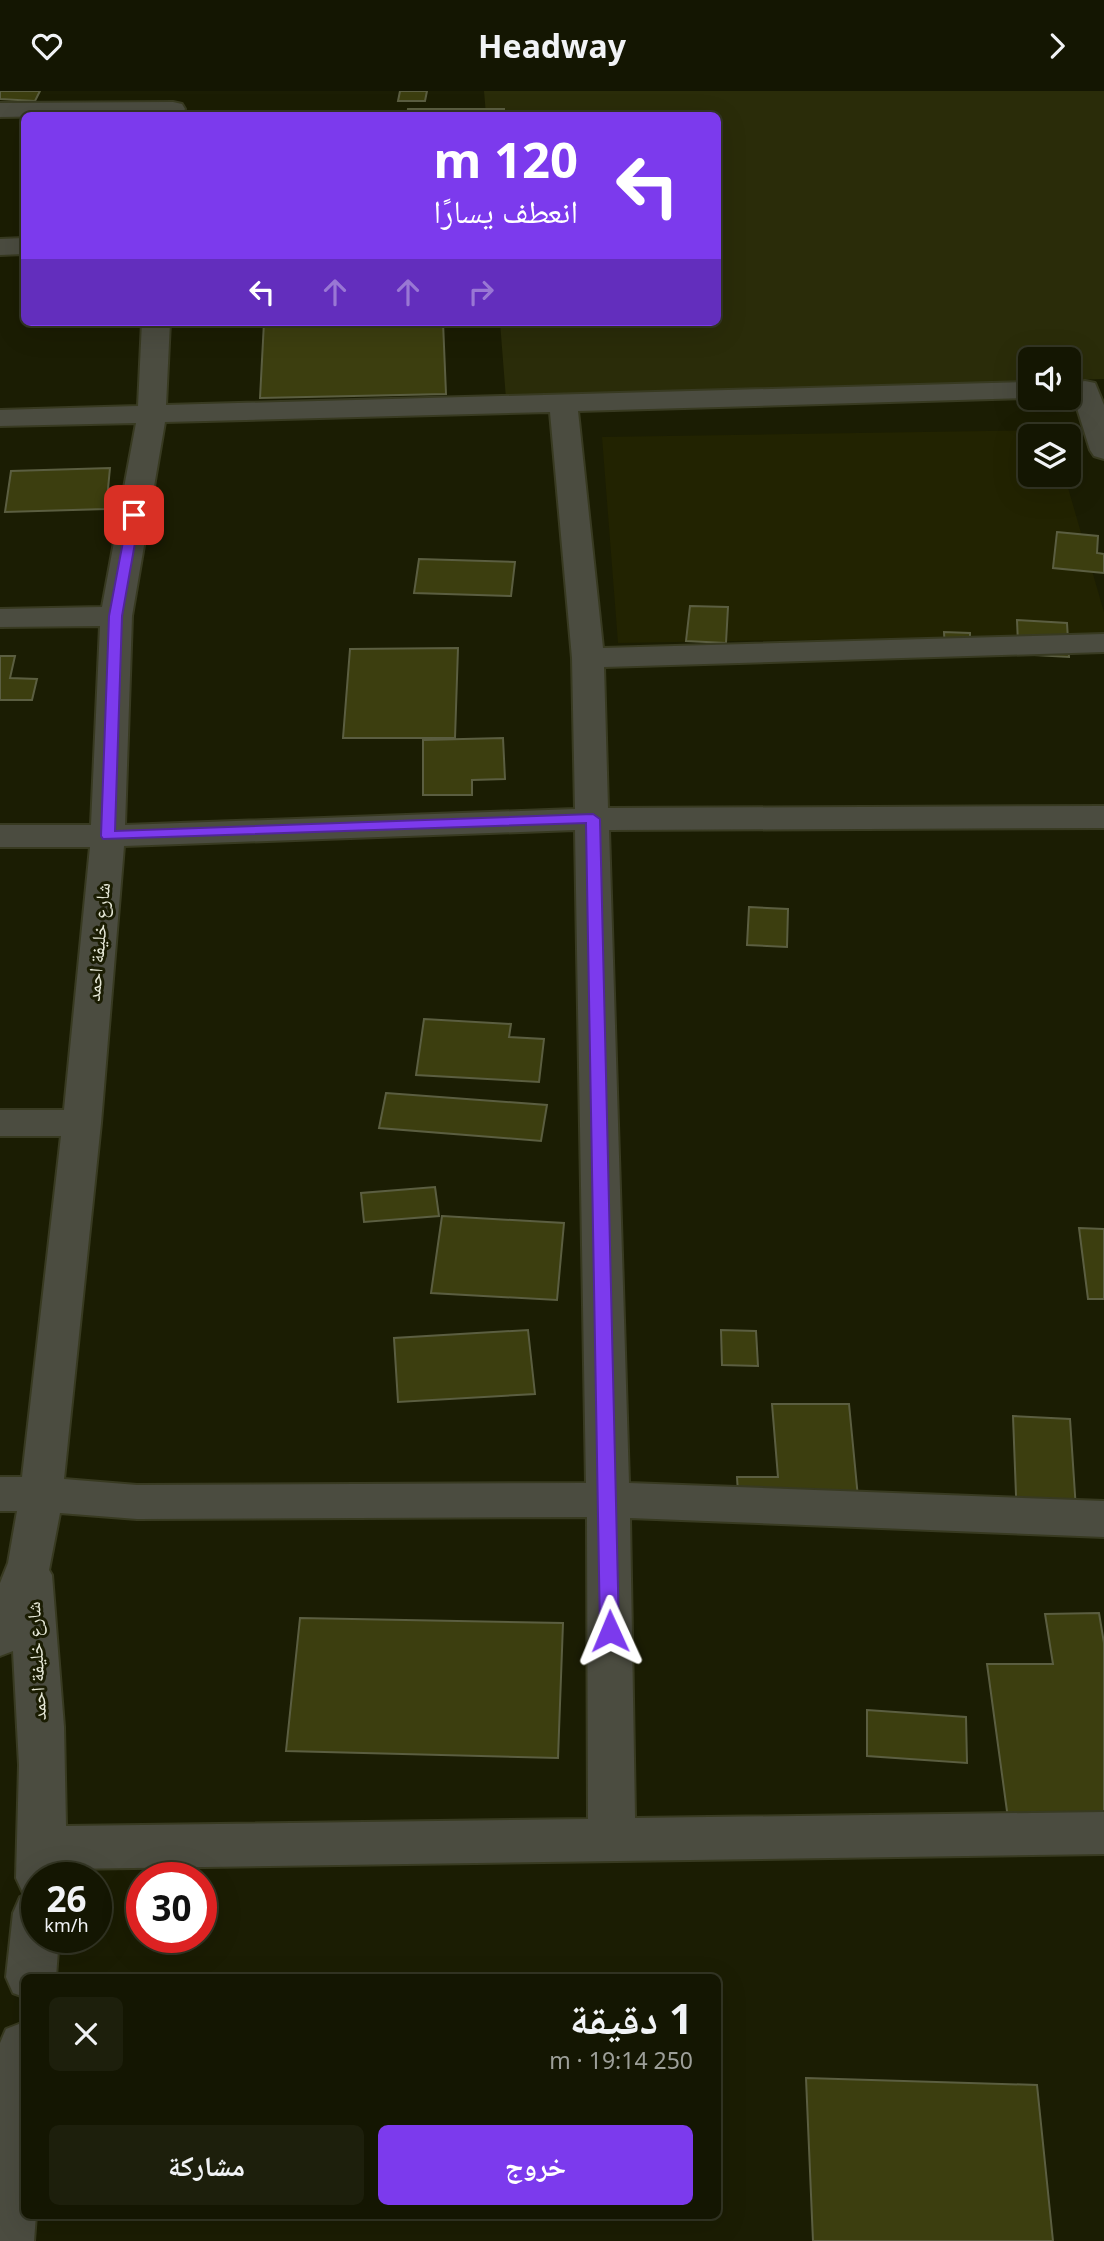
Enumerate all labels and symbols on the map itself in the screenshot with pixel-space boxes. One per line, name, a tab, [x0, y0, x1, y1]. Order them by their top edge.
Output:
pin	[104, 485, 164, 545]
street label: شارع خليفة احمد	[80, 882, 116, 1002]
position arrow	[573, 1594, 647, 1668]
street label: شارع خليفة احمد	[20, 1601, 52, 1721]
speed limit sign: 30	[126, 1862, 217, 1953]

